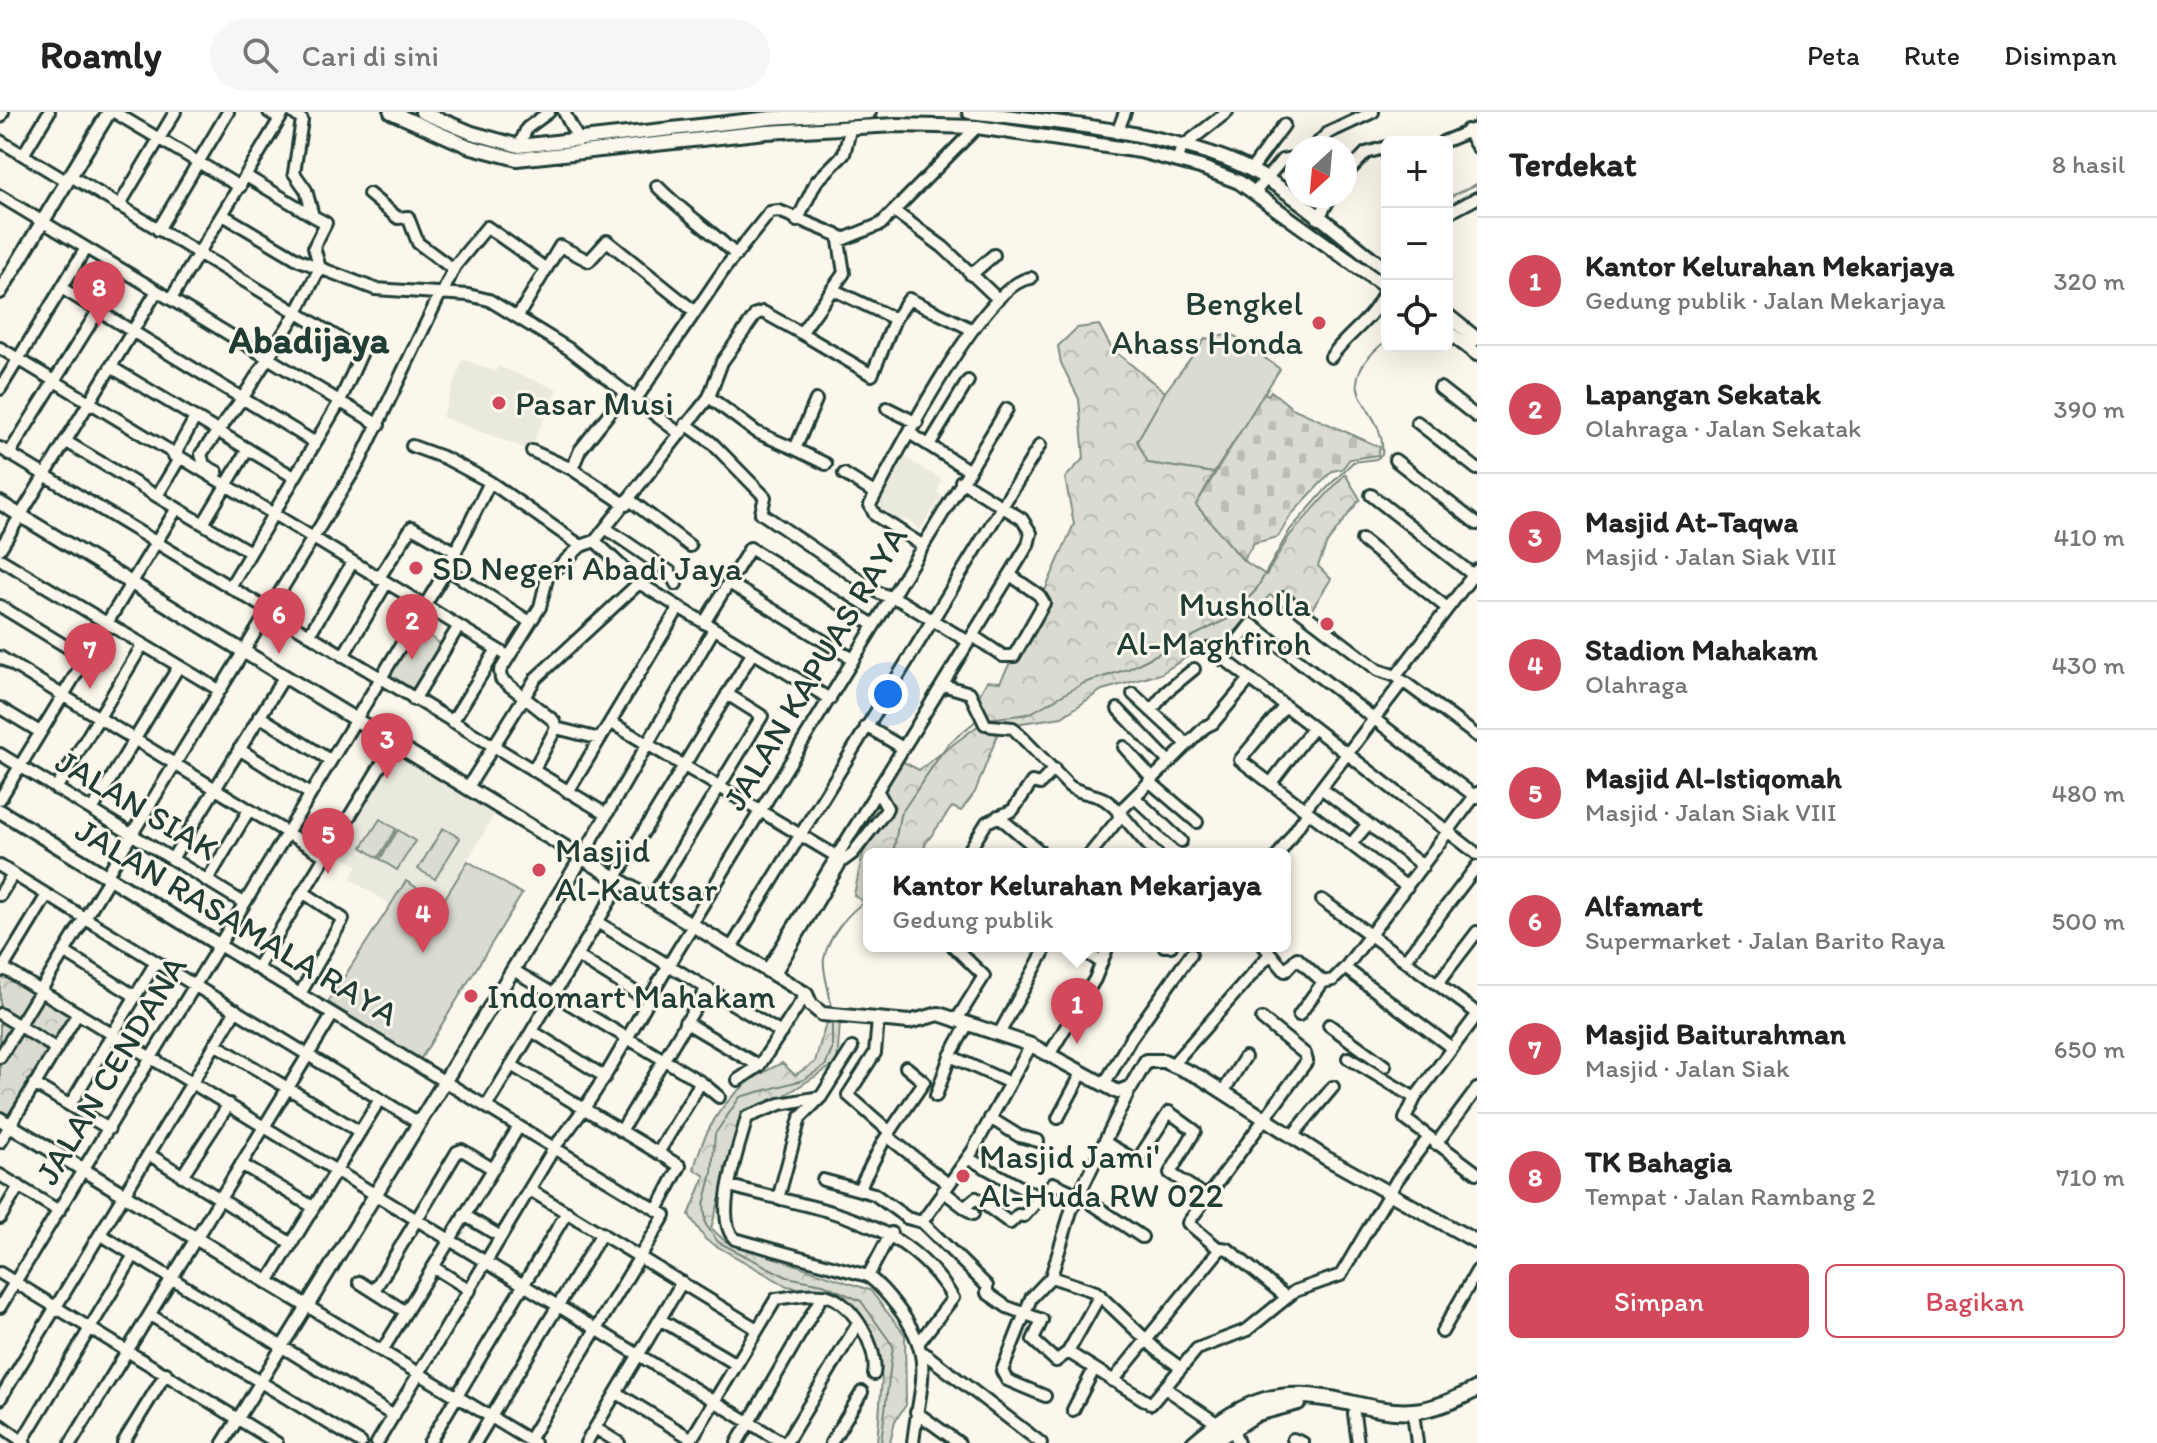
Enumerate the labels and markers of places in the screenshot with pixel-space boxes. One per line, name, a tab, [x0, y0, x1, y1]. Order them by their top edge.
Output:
pin: 8	[73, 261, 125, 327]
place label: Bengkel Ahass Honda	[1111, 283, 1303, 363]
marker: Bengkel Ahass Honda	[1310, 314, 1328, 332]
place label: Pasar Musi	[515, 383, 674, 424]
marker: Pasar Musi	[490, 394, 508, 412]
place label: SD Negeri Abadi Jaya	[432, 548, 743, 589]
marker: SD Negeri Abadi Jaya	[407, 559, 425, 577]
place label: Musholla Al-Maghfiroh	[1116, 584, 1311, 664]
pin: 6	[253, 588, 305, 654]
pin: 2	[386, 594, 438, 660]
marker: Musholla Al-Maghfiroh	[1318, 615, 1336, 633]
pin: 7	[64, 623, 116, 689]
pin: 3	[361, 713, 413, 779]
pin: 5	[302, 808, 354, 874]
place label: Masjid Al-Kautsar	[555, 830, 718, 910]
marker: Masjid Al-Kautsar	[530, 861, 548, 879]
pin: 4	[397, 887, 449, 953]
place label: Indomart Mahakam	[487, 976, 776, 1017]
pin: 1	[1051, 978, 1103, 1044]
marker: Indomart Mahakam	[462, 987, 480, 1005]
place label: Masjid Jami' Al-Huda RW 022	[979, 1136, 1224, 1216]
marker: Masjid Jami' Al-Huda RW 022	[954, 1167, 972, 1185]

